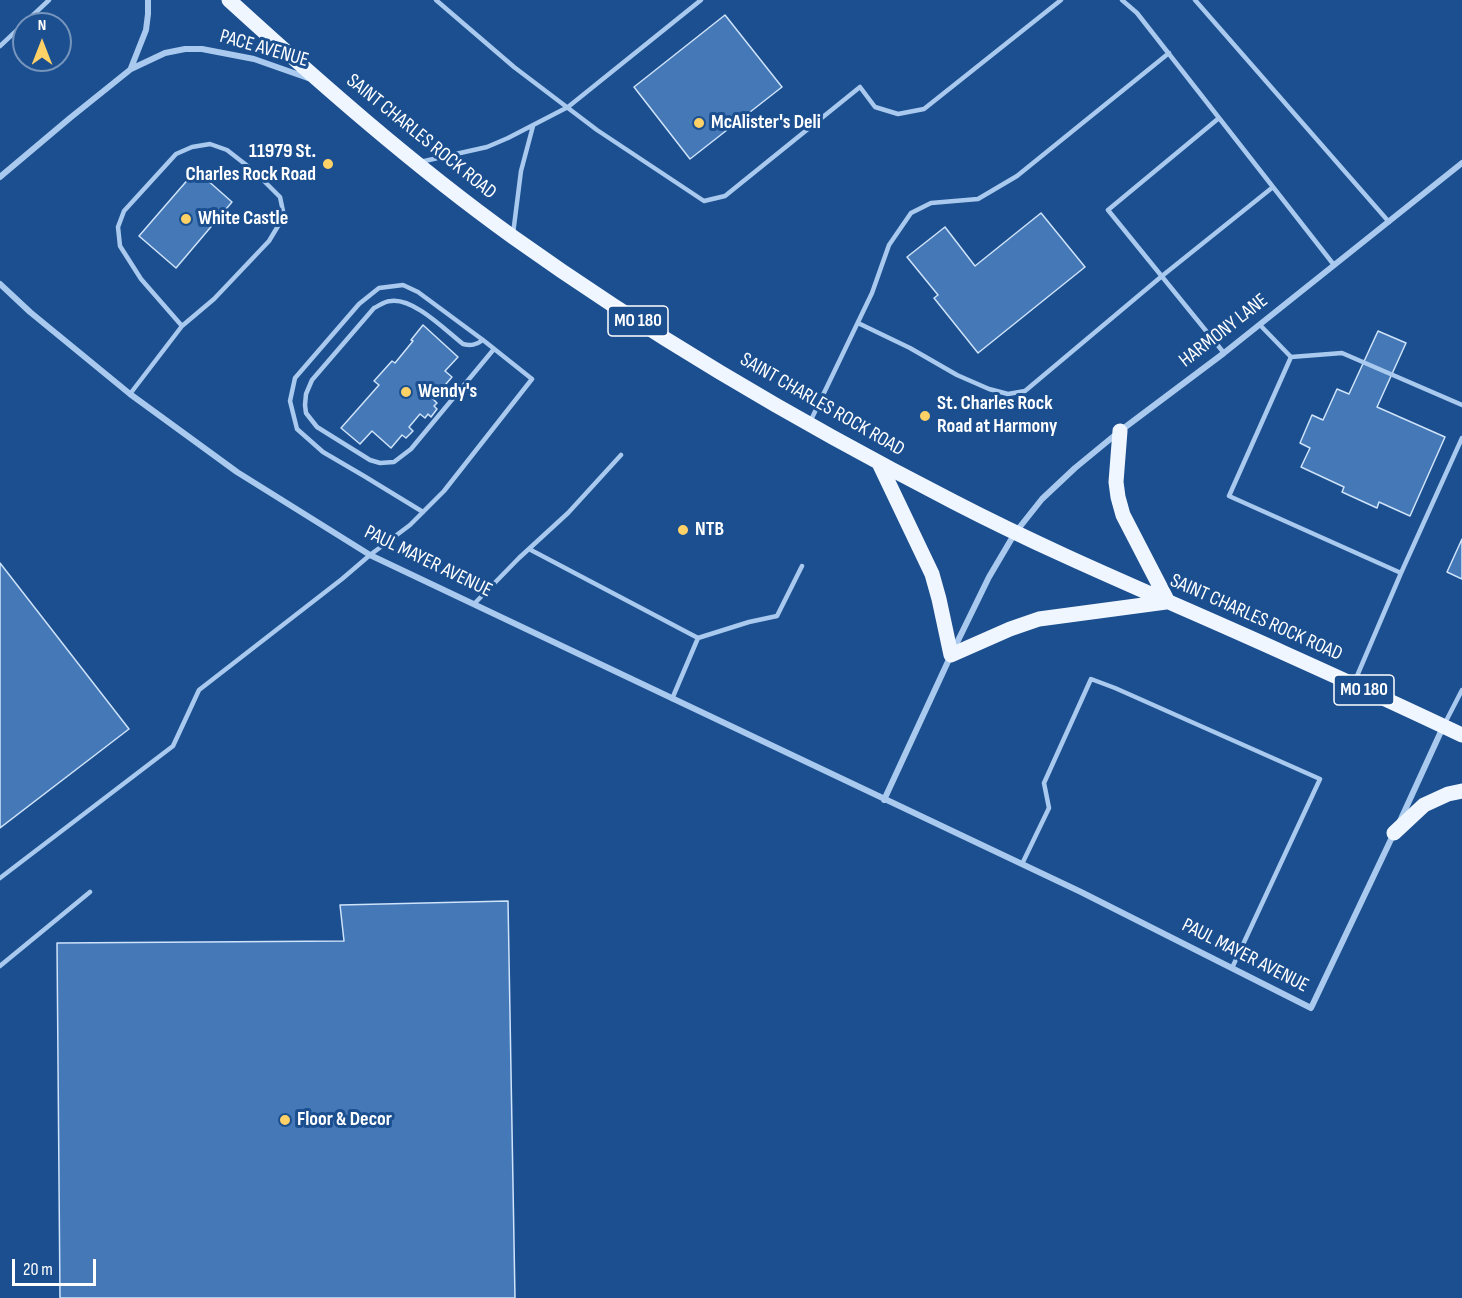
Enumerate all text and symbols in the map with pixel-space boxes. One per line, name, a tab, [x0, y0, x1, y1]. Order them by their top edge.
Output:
north arrow	[12, 12, 72, 72]
text: N	[38, 16, 46, 35]
street label: PACE AVENUE	[217, 25, 311, 73]
street label: SAINT CHARLES ROCK ROAD	[341, 69, 501, 205]
place label: McAlister's Deli	[711, 111, 821, 135]
marker: McAlister's Deli	[692, 116, 706, 130]
place label: 11979 St. Charles Rock Road	[186, 140, 316, 187]
marker: 11979 St. Charles Rock Road	[321, 157, 335, 171]
place label: White Castle	[198, 207, 288, 231]
marker: White Castle	[179, 212, 193, 226]
street label: HARMONY LANE	[1175, 289, 1273, 373]
road number: MO 180	[608, 306, 668, 336]
street label: SAINT CHARLES ROCK ROAD	[736, 348, 908, 462]
place label: Wendy's	[418, 380, 477, 404]
marker: Wendy's	[399, 385, 413, 399]
place label: St. Charles Rock Road at Harmony	[937, 392, 1057, 439]
marker: St. Charles Rock Road at Harmony	[918, 409, 932, 423]
place label: NTB	[695, 518, 724, 542]
street label: PAUL MAYER AVENUE	[360, 521, 496, 603]
marker: NTB	[676, 523, 690, 537]
street label: SAINT CHARLES ROCK ROAD	[1166, 569, 1346, 667]
road number: MO 180	[1334, 675, 1394, 705]
street label: PAUL MAYER AVENUE	[1178, 914, 1312, 998]
place label: Floor & Decor	[297, 1108, 392, 1132]
marker: Floor & Decor	[278, 1113, 292, 1127]
scale bar	[15, 1247, 99, 1285]
text: 20 m	[23, 1259, 53, 1280]

